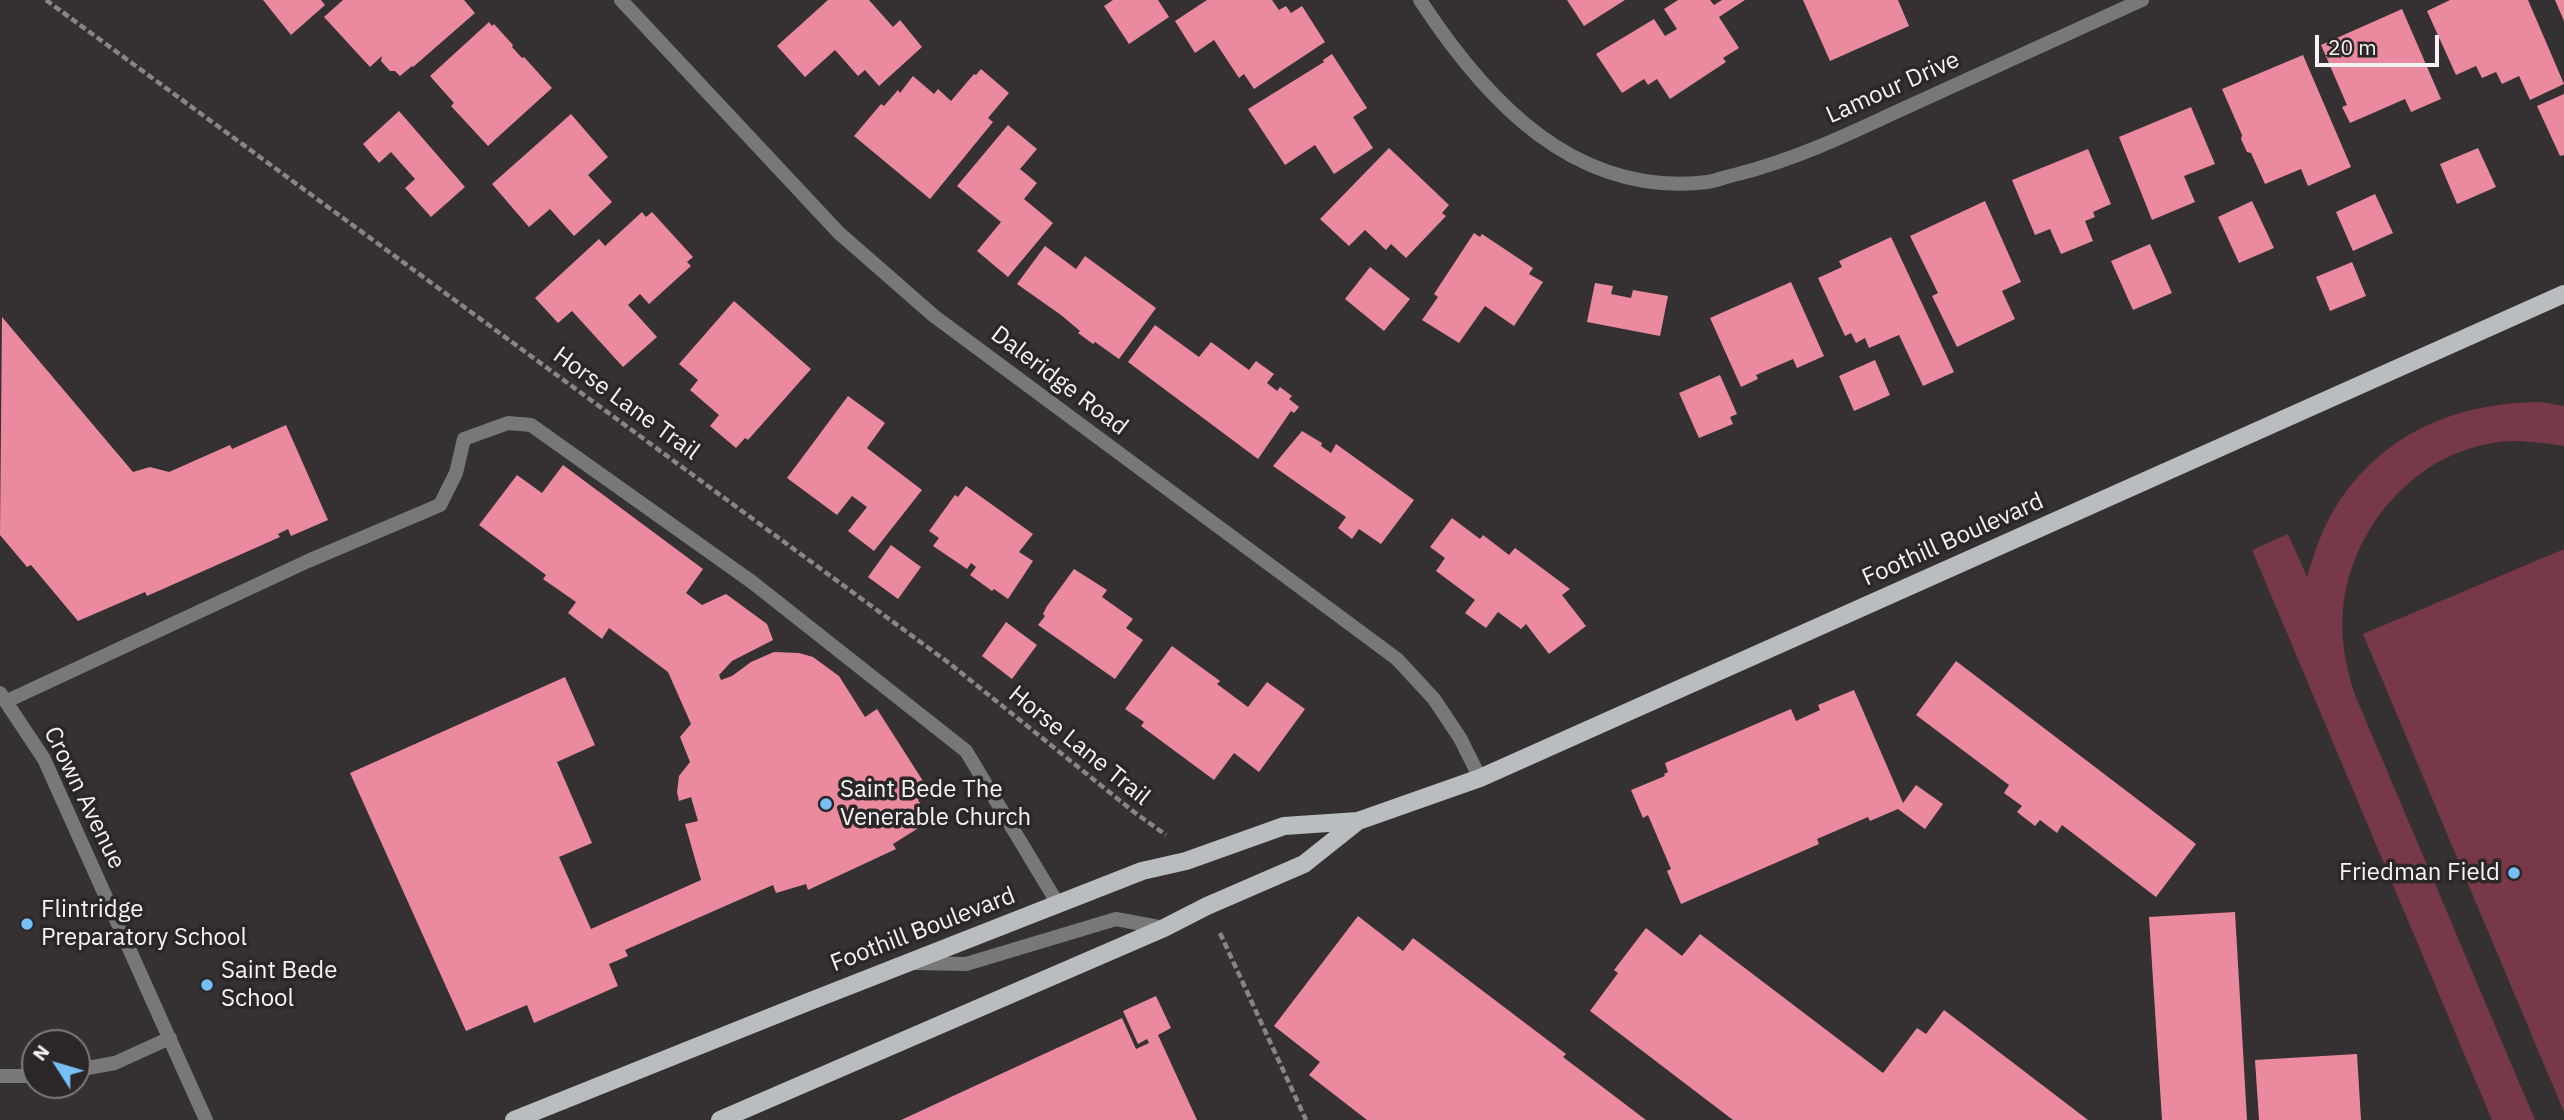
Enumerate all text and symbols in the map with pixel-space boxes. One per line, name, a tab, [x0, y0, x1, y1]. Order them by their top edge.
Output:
scale bar	[2319, 21, 2443, 65]
text: 20 m	[2328, 33, 2377, 61]
street label: Lamour Drive	[1822, 46, 1964, 130]
street label: Daleridge Road	[985, 320, 1133, 442]
street label: Horse Lane Trail	[547, 341, 705, 467]
street label: Foothill Boulevard	[1858, 487, 2048, 593]
street label: Horse Lane Trail	[1002, 680, 1156, 812]
street label: Crown Avenue	[37, 722, 131, 874]
place label: Saint Bede The Venerable Church	[840, 776, 1031, 832]
marker: Saint Bede The Venerable Church	[818, 796, 834, 812]
place label: Friedman Field	[2339, 859, 2500, 887]
marker: Friedman Field	[2506, 865, 2522, 881]
street label: Foothill Boulevard	[827, 882, 1019, 978]
place label: Flintridge Preparatory School	[41, 896, 247, 952]
marker: Flintridge Preparatory School	[19, 916, 35, 932]
place label: Saint Bede School	[221, 957, 337, 1013]
marker: Saint Bede School	[199, 977, 215, 993]
north arrow	[21, 1029, 91, 1099]
text: N	[27, 1040, 55, 1065]

